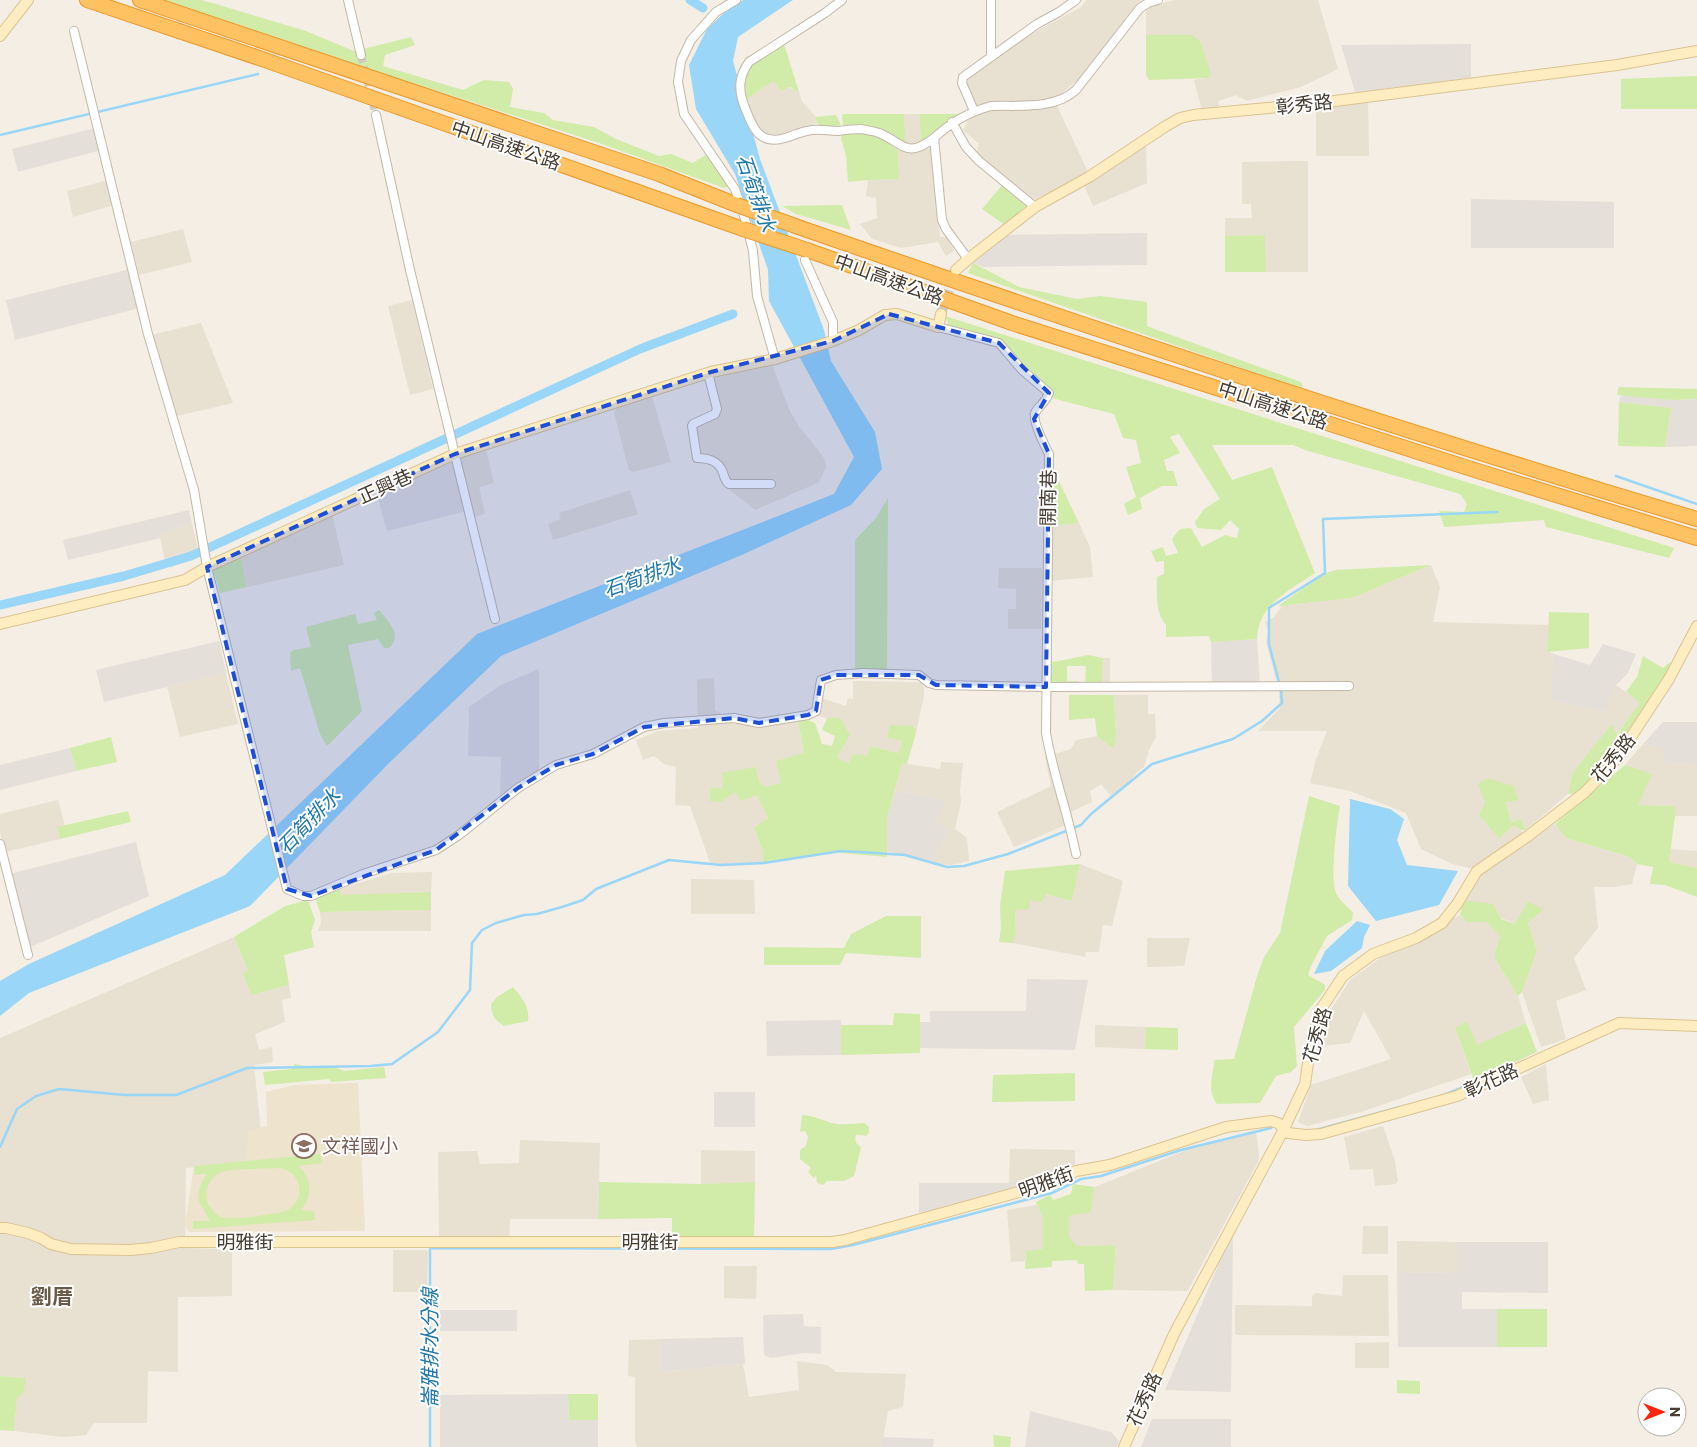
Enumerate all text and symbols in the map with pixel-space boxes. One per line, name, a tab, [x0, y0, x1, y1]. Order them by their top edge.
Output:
street label: 彰秀路	[1274, 89, 1334, 118]
street label: 中山高速公路	[449, 115, 564, 174]
water label: 石筍排水	[733, 151, 782, 235]
street label: 中山高速公路	[832, 248, 947, 309]
street label: 中山高速公路	[1215, 376, 1331, 433]
street label: 正興巷	[354, 463, 416, 508]
street label: 開南巷	[1036, 469, 1059, 527]
water label: 石筍排水	[600, 551, 684, 601]
street label: 花秀路	[1586, 728, 1639, 787]
water label: 石筍排水	[272, 782, 345, 857]
street label: 花秀路	[1298, 1004, 1335, 1065]
street label: 彰花路	[1460, 1057, 1522, 1102]
school or university icon: 文祥國小	[291, 1133, 317, 1159]
place label: 文祥國小	[322, 1134, 398, 1157]
street label: 明雅街	[1015, 1161, 1077, 1202]
street label: 明雅街	[216, 1230, 274, 1253]
street label: 明雅街	[621, 1230, 679, 1253]
district label: 劉厝	[31, 1283, 73, 1308]
water label: 崙雅排水分線	[417, 1286, 441, 1408]
street label: 花秀路	[1121, 1368, 1166, 1430]
north arrow	[1637, 1387, 1687, 1437]
text: N	[1667, 1407, 1684, 1417]

